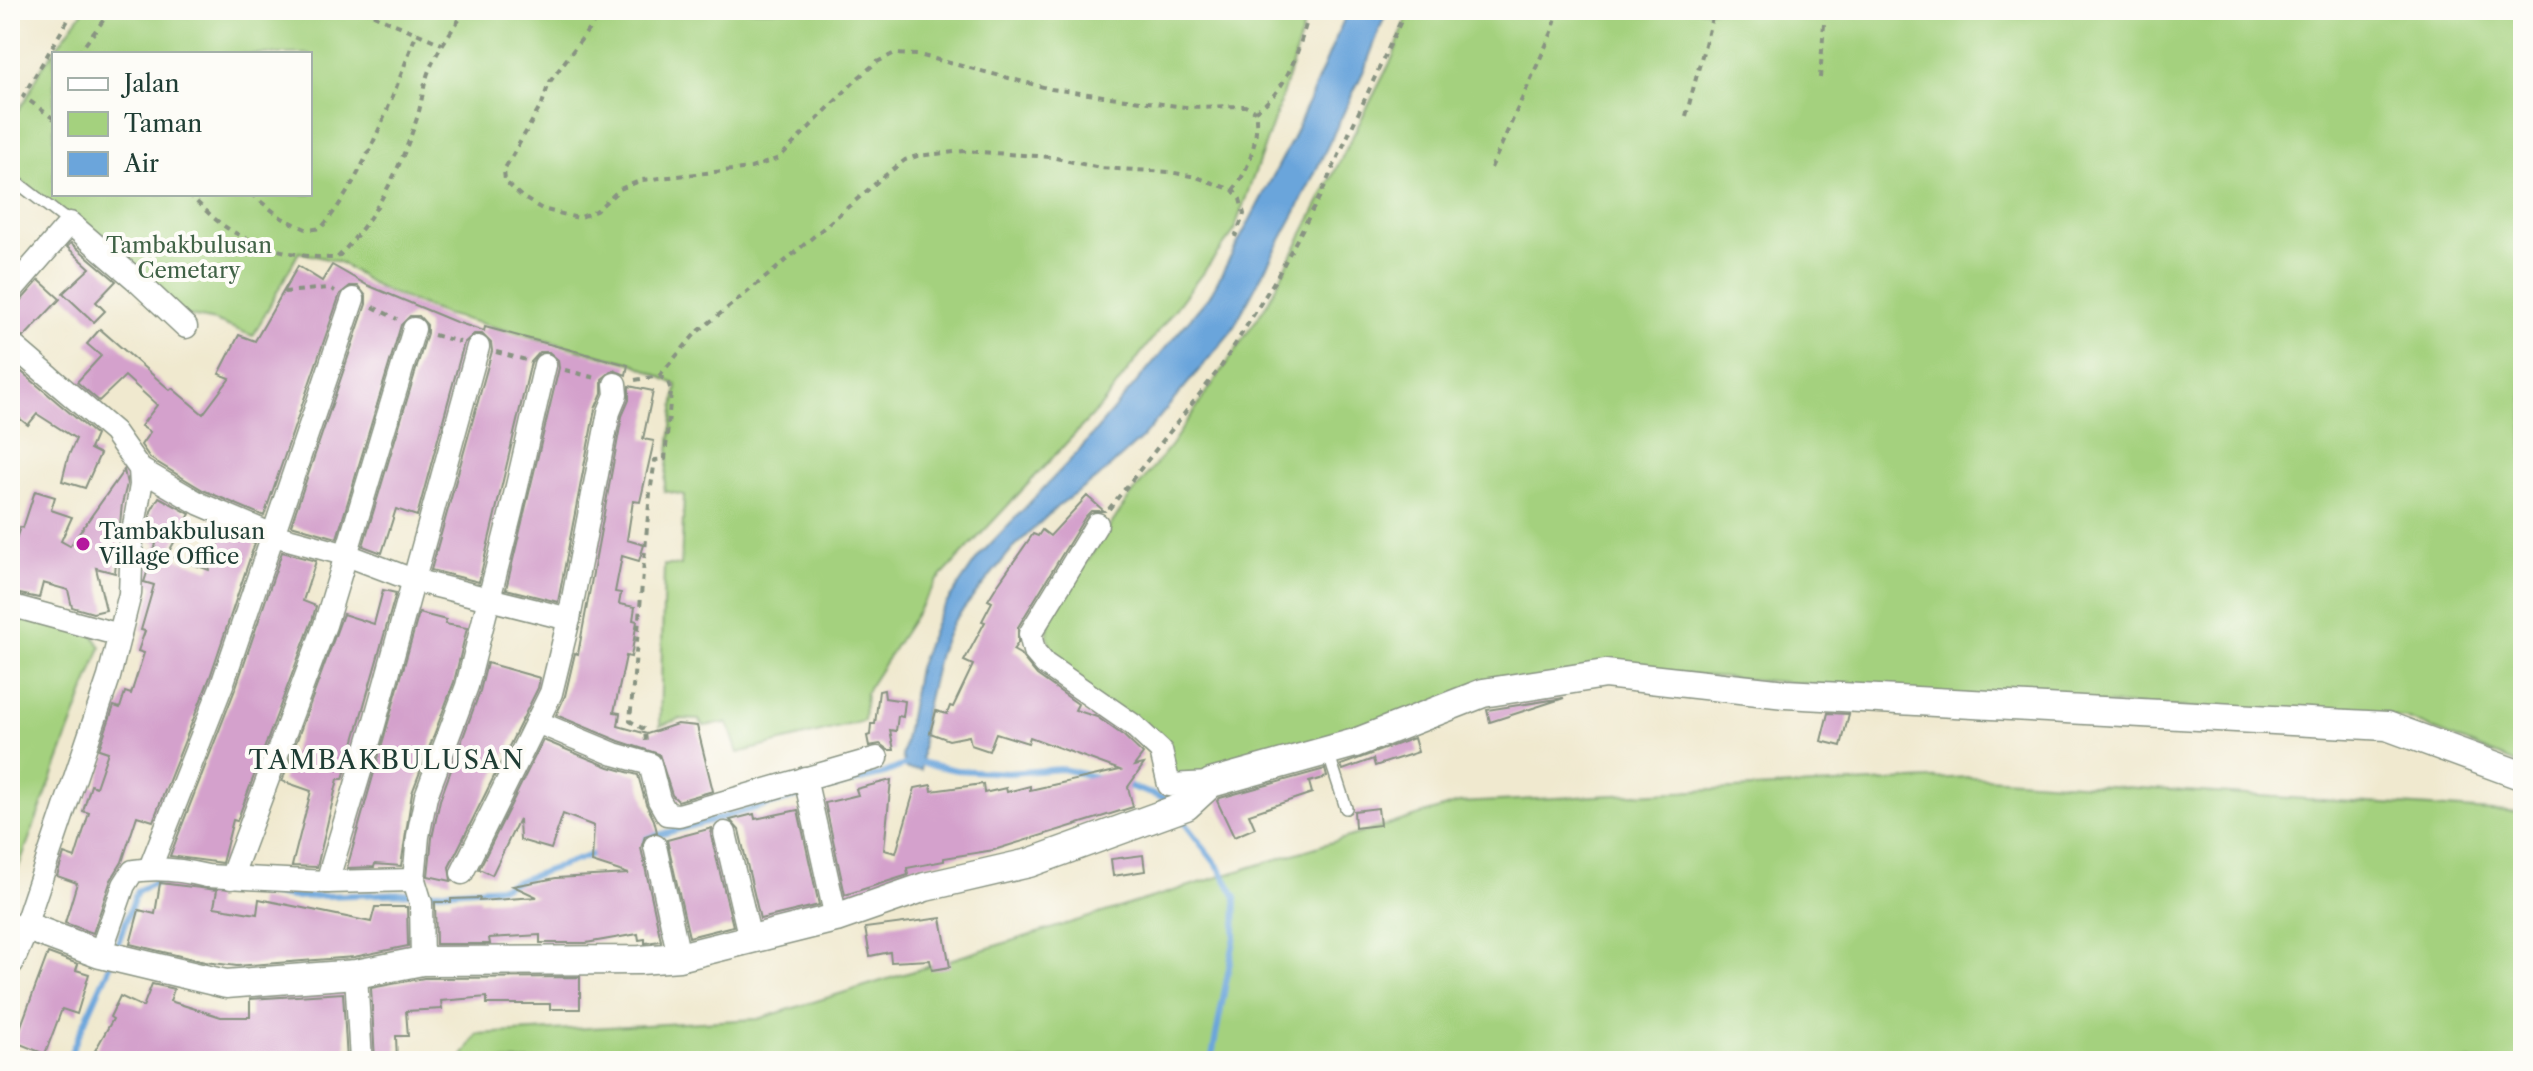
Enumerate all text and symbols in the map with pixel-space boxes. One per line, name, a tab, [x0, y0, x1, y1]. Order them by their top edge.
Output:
legend	[52, 52, 312, 196]
text: Jalan	[120, 69, 180, 98]
text: Taman	[124, 109, 202, 138]
text: Air	[123, 149, 159, 178]
park label: Tambakbulusan Cemetary	[106, 232, 272, 284]
place label: Tambakbulusan Village Office	[98, 518, 265, 570]
marker: Tambakbulusan Village Office	[74, 535, 92, 553]
district label: TAMBAKBULUSAN	[249, 744, 525, 776]

